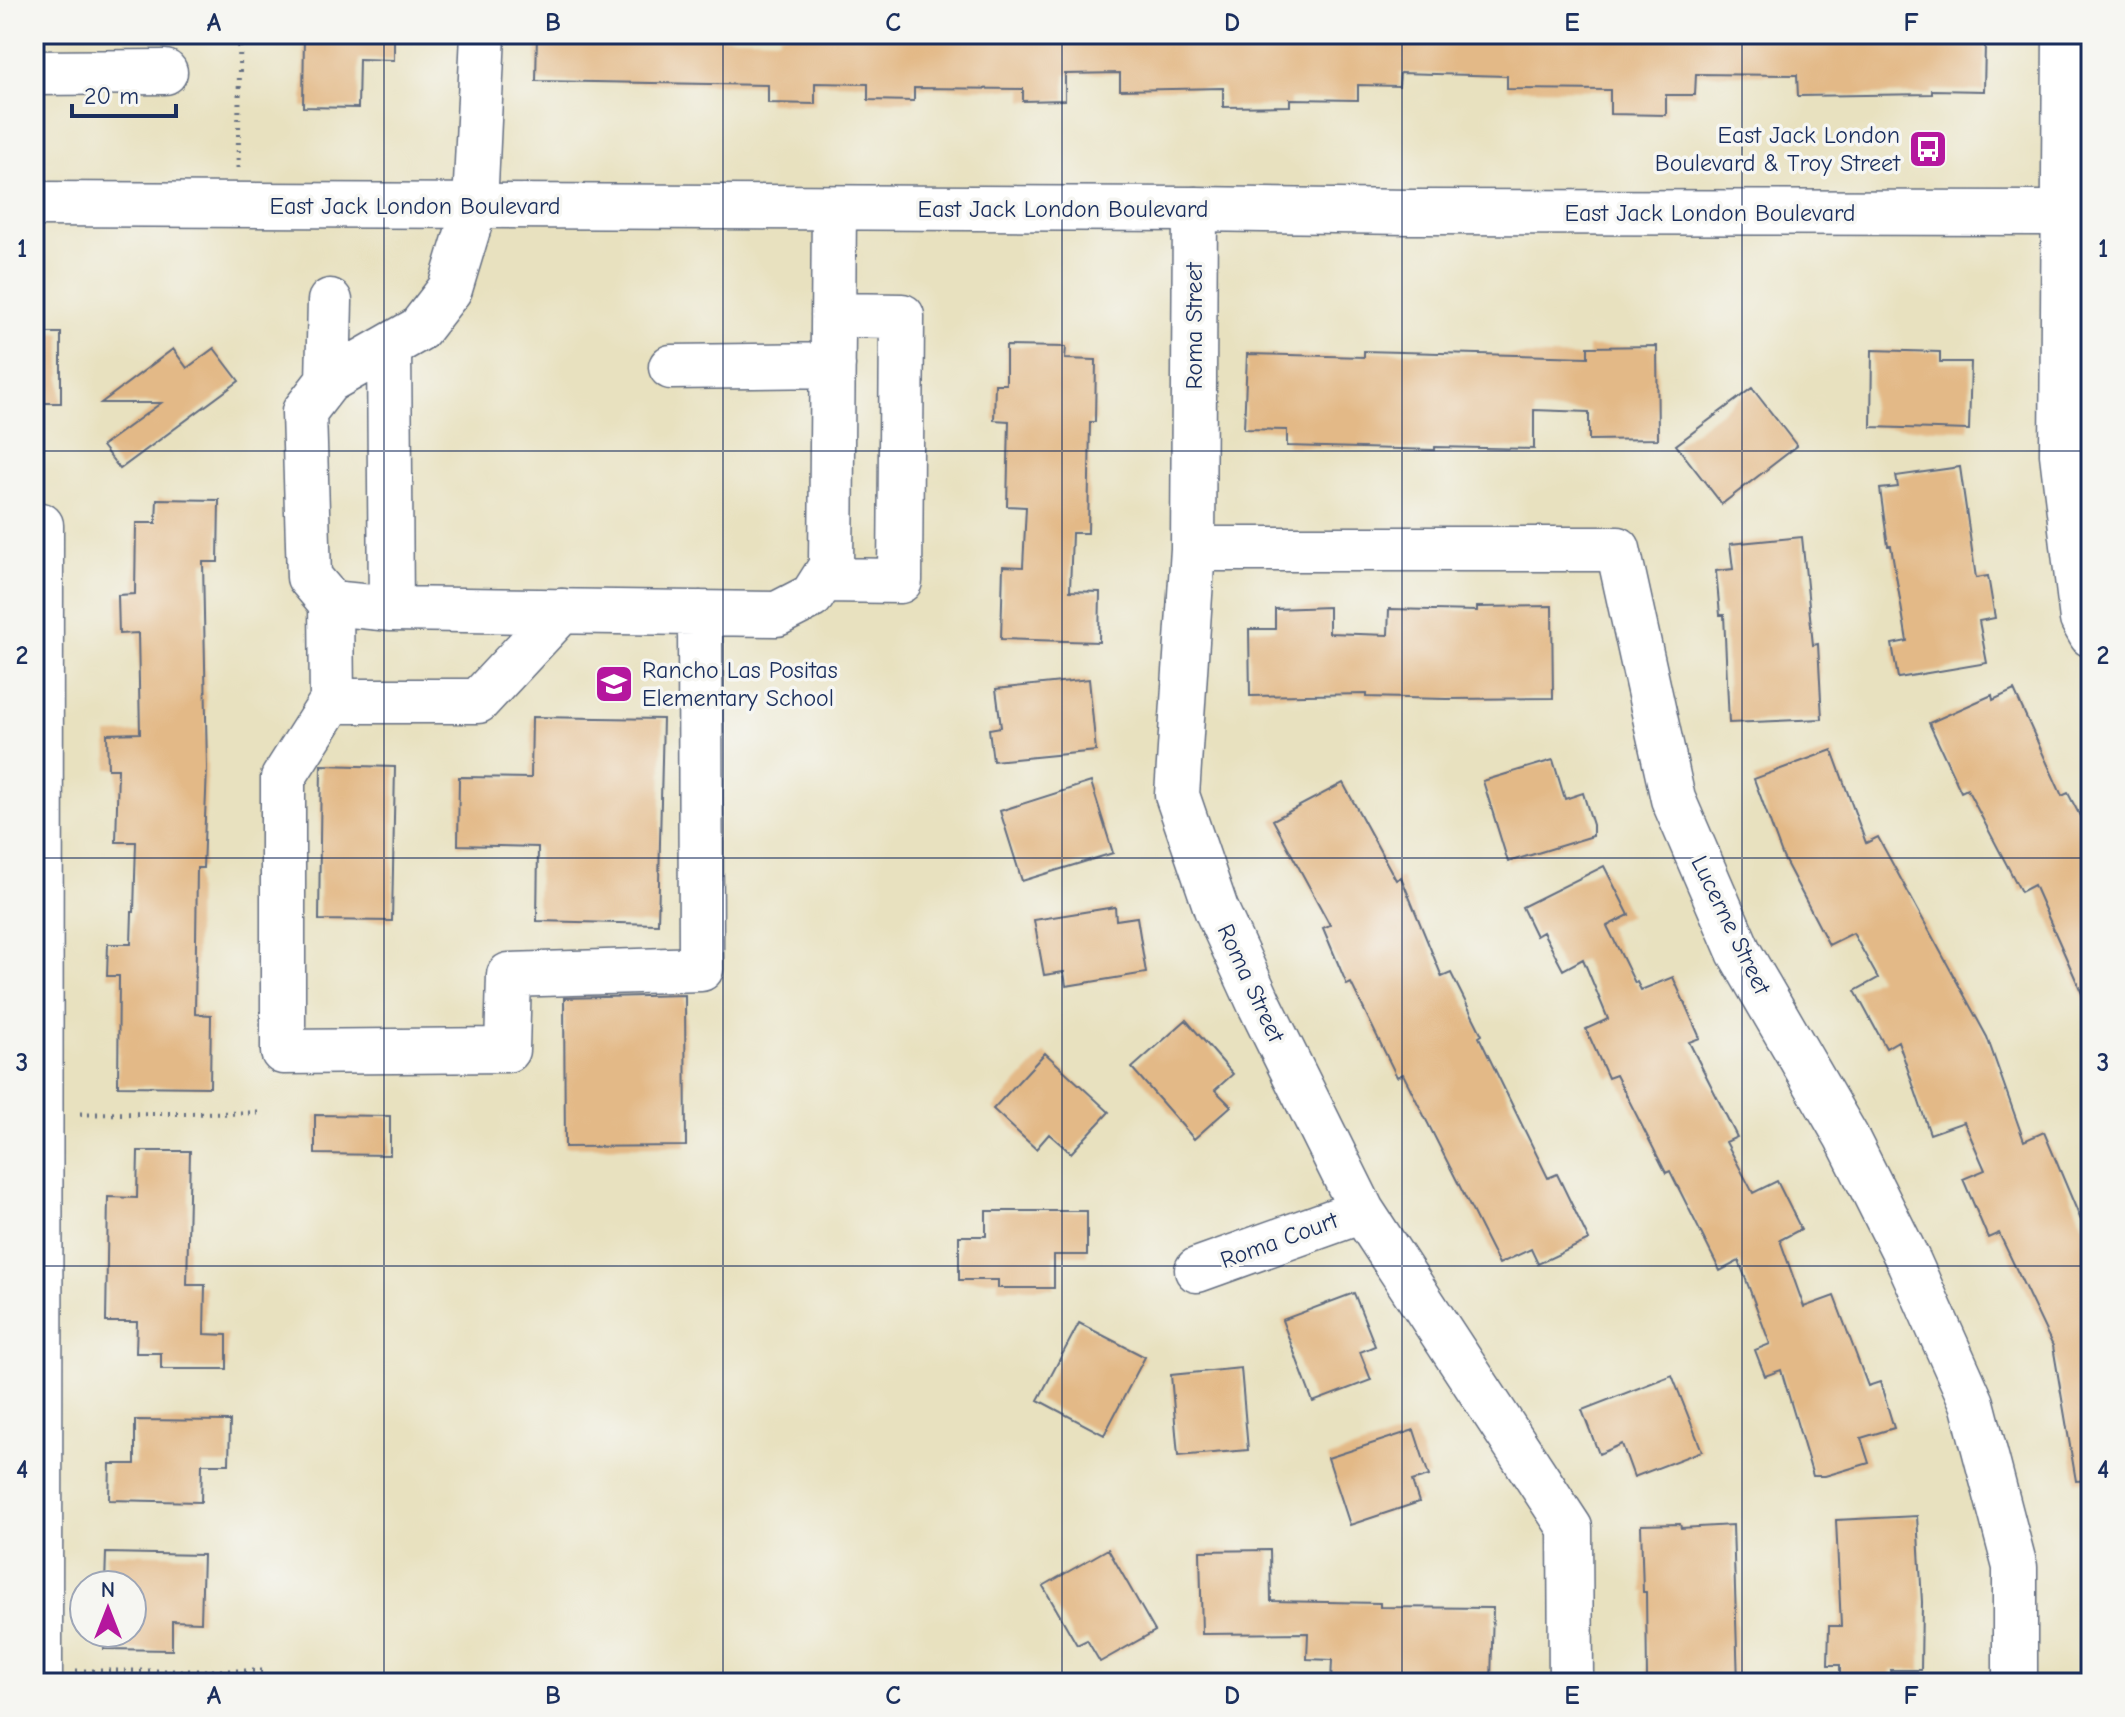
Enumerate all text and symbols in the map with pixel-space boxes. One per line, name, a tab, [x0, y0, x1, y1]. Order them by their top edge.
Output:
text: A	[207, 8, 222, 38]
text: B	[545, 8, 561, 38]
text: C	[885, 8, 901, 38]
text: D	[1224, 8, 1240, 38]
text: E	[1564, 8, 1580, 38]
text: F	[1903, 8, 1919, 38]
scale bar	[72, 68, 176, 118]
text: 20 m	[84, 82, 139, 110]
place label: East Jack London Boulevard & Troy Street	[1655, 121, 1901, 177]
bus stop icon: East Jack London Boulevard & Troy Street	[1907, 128, 1949, 170]
street label: East Jack London Boulevard	[269, 192, 561, 220]
street label: East Jack London Boulevard	[917, 195, 1209, 223]
street label: East Jack London Boulevard	[1564, 199, 1856, 227]
text: 1	[17, 234, 27, 264]
text: 1	[2098, 234, 2108, 264]
street label: Roma Street	[1180, 261, 1208, 390]
text: 2	[16, 641, 28, 671]
text: 2	[2097, 641, 2109, 671]
place label: Rancho Las Positas Elementary School	[642, 656, 838, 712]
school or university icon: Rancho Las Positas Elementary School	[593, 663, 635, 705]
street label: Lucerne Street	[1685, 851, 1777, 1000]
street label: Roma Street	[1211, 920, 1291, 1048]
text: 3	[16, 1048, 28, 1078]
text: 3	[2097, 1048, 2109, 1078]
street label: Roma Court	[1216, 1205, 1343, 1274]
text: 4	[16, 1455, 28, 1485]
text: 4	[2097, 1455, 2109, 1485]
north arrow	[68, 1569, 148, 1649]
text: N	[101, 1577, 115, 1603]
text: A	[207, 1681, 222, 1711]
text: B	[545, 1681, 561, 1711]
text: C	[885, 1681, 901, 1711]
text: D	[1224, 1681, 1240, 1711]
text: E	[1564, 1681, 1580, 1711]
text: F	[1903, 1681, 1919, 1711]

